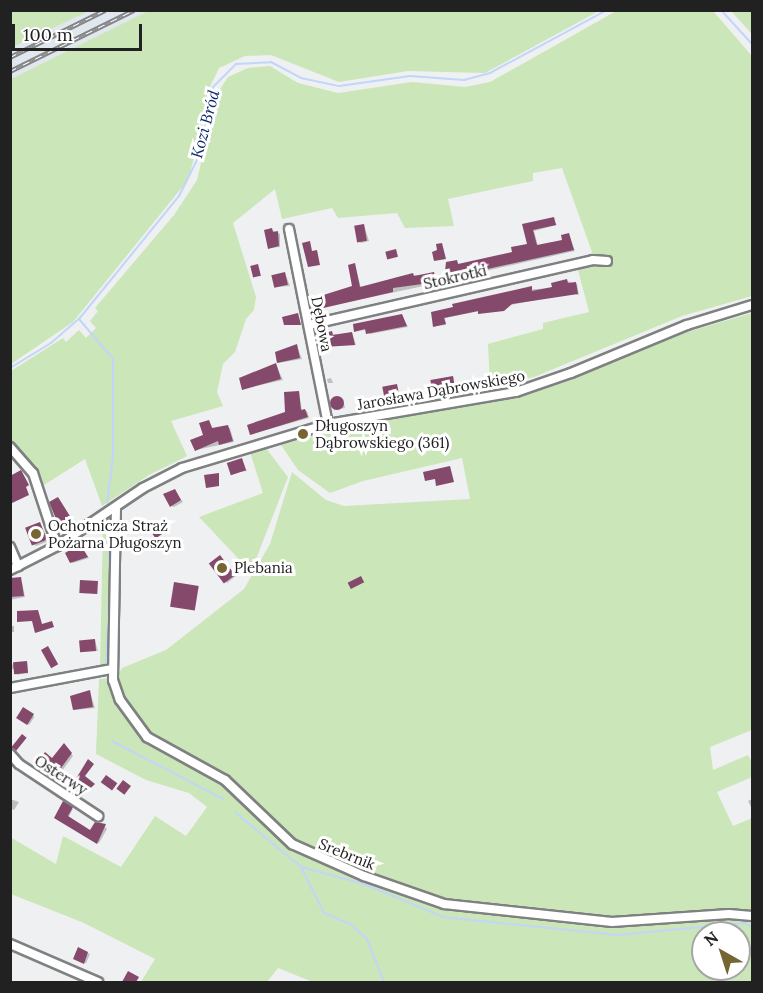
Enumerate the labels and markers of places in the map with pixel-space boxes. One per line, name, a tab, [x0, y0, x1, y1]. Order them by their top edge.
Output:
place label: Długoszyn Dąbrowskiego (361)	[315, 416, 449, 451]
marker: Długoszyn Dąbrowskiego (361)	[296, 427, 310, 441]
place label: Ochotnicza Straż Pożarna Długoszyn	[48, 516, 182, 551]
marker: Ochotnicza Straż Pożarna Długoszyn	[29, 527, 43, 541]
place label: Plebania	[234, 559, 293, 577]
marker: Plebania	[215, 561, 229, 575]

